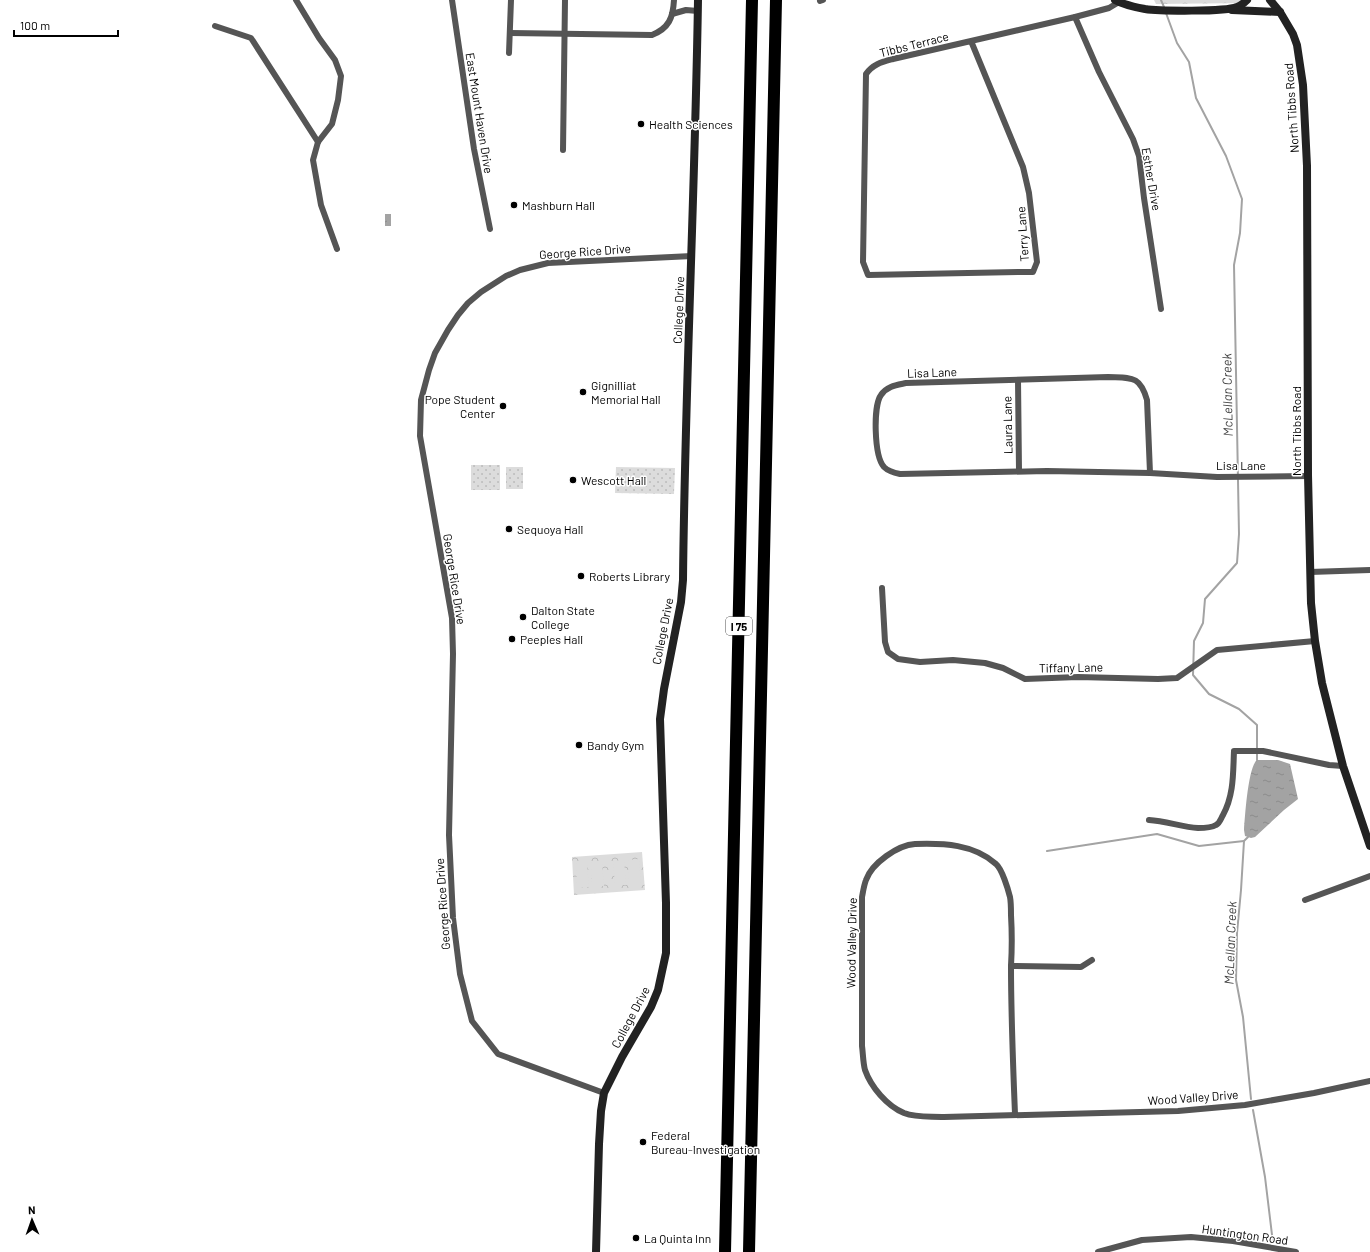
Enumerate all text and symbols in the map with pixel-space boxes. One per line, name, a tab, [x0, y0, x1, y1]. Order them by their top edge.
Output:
scale bar	[14, 12, 118, 38]
text: 100 m	[20, 18, 50, 32]
street label: Tibbs Terrace	[878, 29, 950, 59]
street label: East Mount Haven Drive	[464, 52, 496, 174]
street label: North Tibbs Road	[1281, 63, 1301, 153]
place label: Health Sciences	[649, 117, 733, 131]
marker: Health Sciences	[636, 119, 646, 129]
street label: Esther Drive	[1140, 146, 1164, 212]
place label: Mashburn Hall	[522, 198, 595, 212]
marker: Mashburn Hall	[509, 200, 519, 210]
street label: Terry Lane	[1013, 206, 1031, 262]
street label: George Rice Drive	[539, 241, 631, 261]
street label: College Drive	[670, 276, 686, 344]
water label: McLellan Creek	[1218, 352, 1236, 437]
street label: Lisa Lane	[907, 364, 957, 380]
place label: Gignilliat Memorial Hall	[591, 378, 661, 406]
street label: North Tibbs Road	[1289, 386, 1303, 476]
marker: Gignilliat Memorial Hall	[578, 387, 588, 397]
place label: Pope Student Center	[425, 392, 496, 420]
street label: Laura Lane	[999, 396, 1015, 454]
marker: Pope Student Center	[498, 401, 508, 411]
street label: Lisa Lane	[1216, 458, 1266, 472]
place label: Wescott Hall	[581, 473, 646, 487]
marker: Wescott Hall	[568, 475, 578, 485]
place label: Sequoya Hall	[517, 522, 583, 536]
marker: Sequoya Hall	[504, 524, 514, 534]
street label: George Rice Drive	[441, 533, 469, 625]
place label: Roberts Library	[589, 569, 670, 583]
marker: Roberts Library	[576, 571, 586, 581]
street label: College Drive	[649, 596, 675, 666]
place label: Dalton State College	[531, 603, 595, 631]
marker: Dalton State College	[518, 612, 528, 622]
road number: I 75	[726, 617, 752, 635]
place label: Peeples Hall	[520, 632, 583, 646]
marker: Peeples Hall	[507, 634, 517, 644]
street label: Tiffany Lane	[1039, 659, 1103, 675]
place label: Bandy Gym	[587, 738, 644, 752]
marker: Bandy Gym	[574, 740, 584, 750]
street label: George Rice Drive	[432, 858, 452, 950]
street label: Wood Valley Drive	[843, 897, 859, 989]
water label: McLellan Creek	[1221, 900, 1239, 985]
street label: College Drive	[608, 984, 652, 1050]
street label: Wood Valley Drive	[1147, 1087, 1239, 1107]
place label: Federal Bureau-Investigation	[651, 1128, 760, 1156]
marker: Federal Bureau-Investigation	[638, 1137, 648, 1147]
north arrow	[12, 1200, 52, 1240]
text: N	[28, 1203, 36, 1216]
street label: Huntington Road	[1201, 1221, 1289, 1247]
place label: La Quinta Inn	[644, 1231, 711, 1245]
marker: La Quinta Inn	[631, 1233, 641, 1243]

